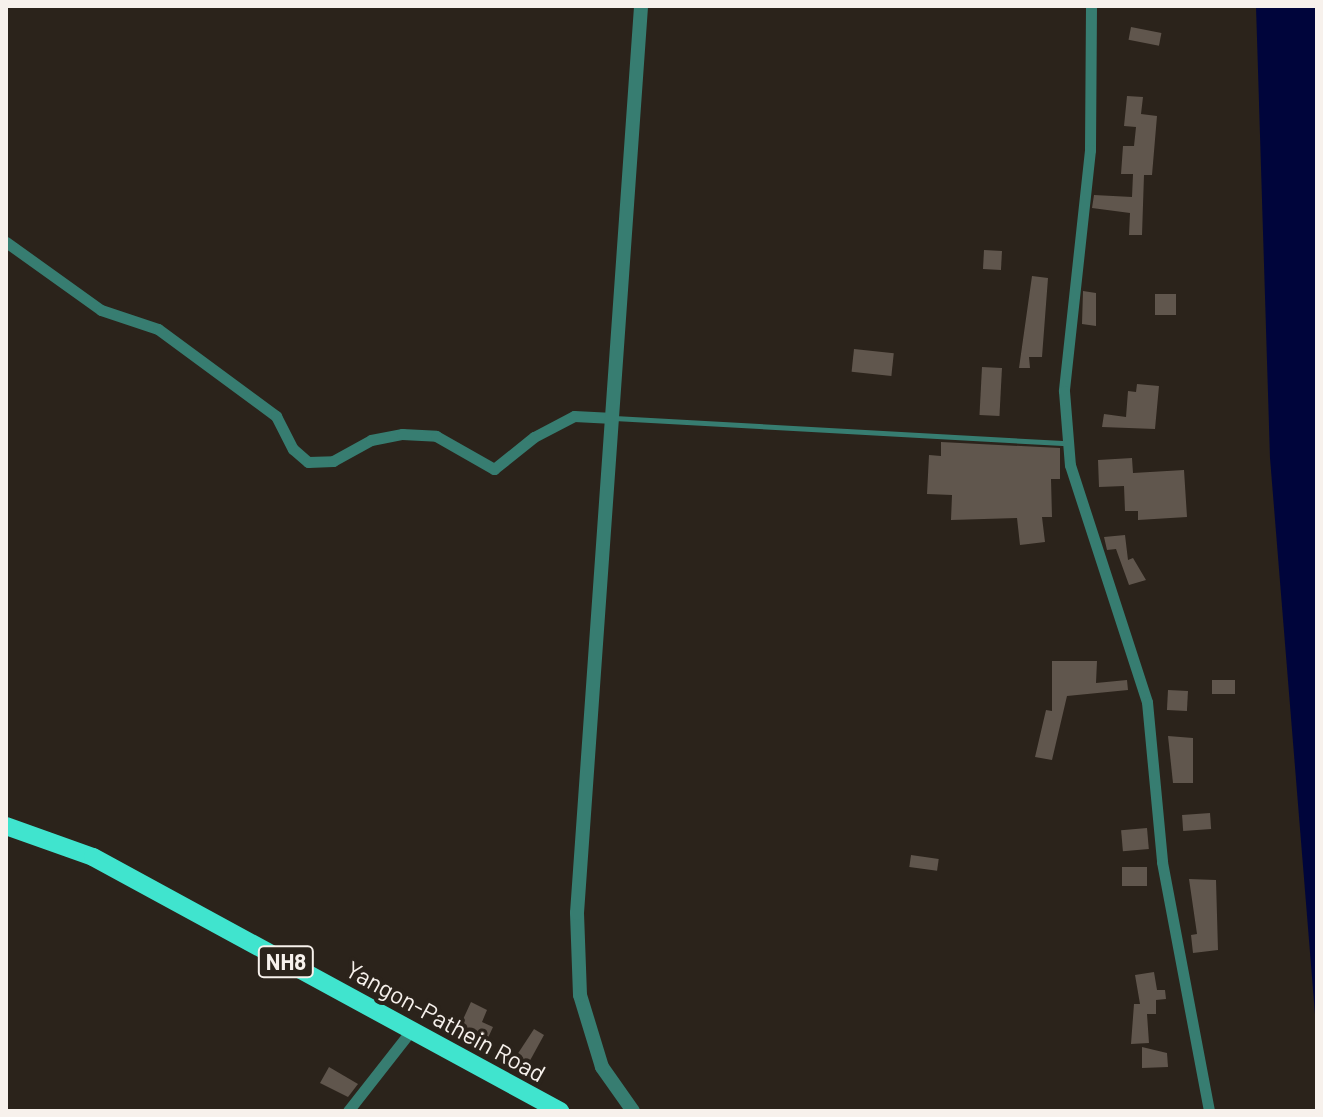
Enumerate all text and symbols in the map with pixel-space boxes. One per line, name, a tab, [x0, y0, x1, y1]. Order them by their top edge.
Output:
road number: NH8	[256, 944, 316, 980]
street label: Yangon-Pathein Road	[341, 954, 551, 1088]

